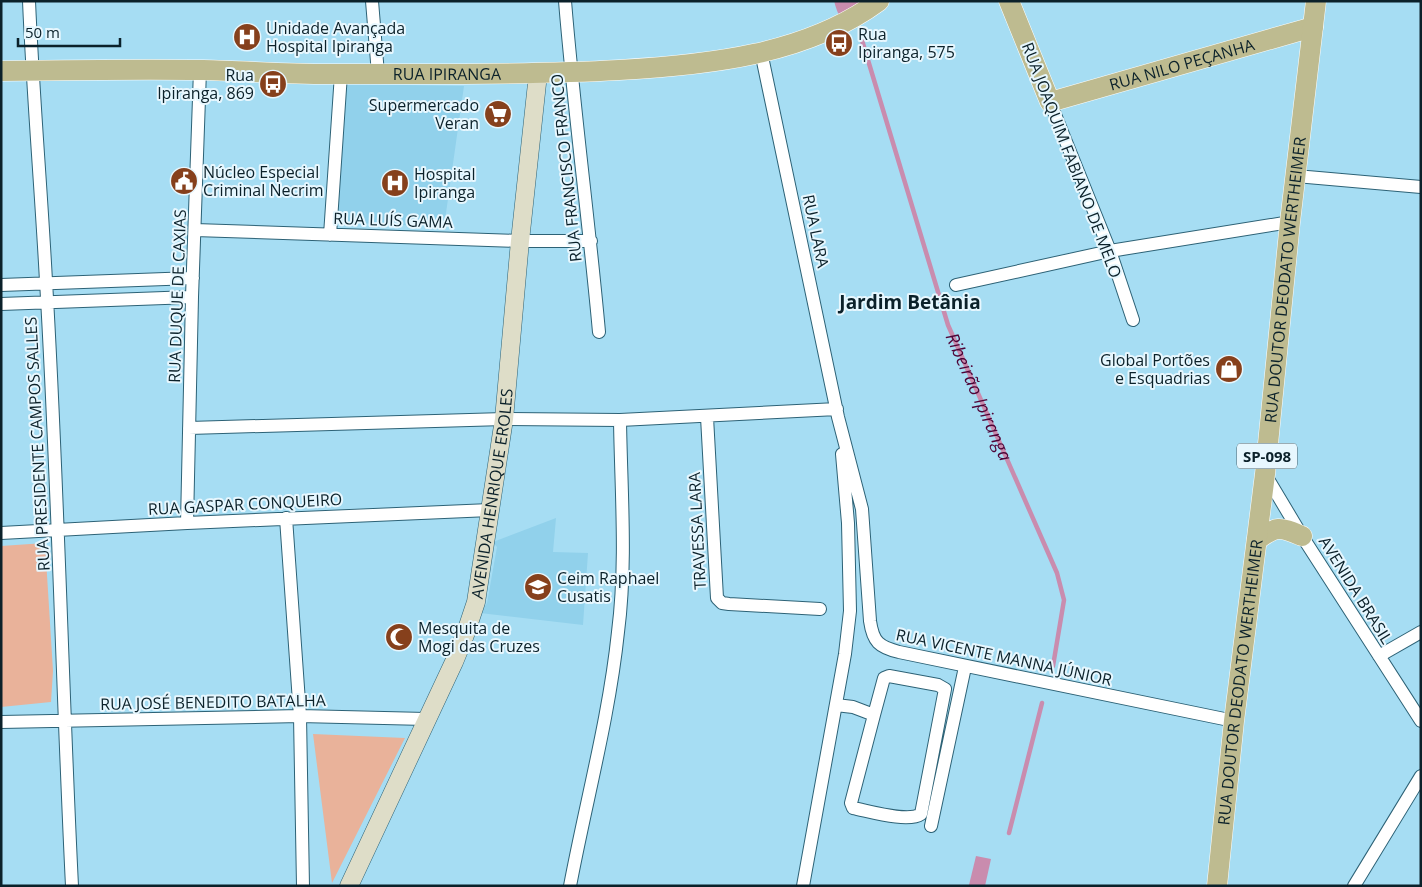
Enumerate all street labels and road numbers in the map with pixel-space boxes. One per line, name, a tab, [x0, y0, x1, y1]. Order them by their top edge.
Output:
street label: RUA NILO PEÇANHA	[1107, 33, 1258, 96]
street label: RUA JOAQUIM FABIANO DE MELO	[1017, 39, 1127, 281]
street label: RUA IPIRANGA	[393, 63, 502, 85]
street label: RUA FRANCISCO FRANCO	[545, 73, 587, 263]
street label: RUA DOUTOR DEODATO WERTHEIMER	[1259, 135, 1311, 424]
street label: RUA LARA	[798, 192, 835, 270]
street label: RUA LUÍS GAMA	[333, 207, 454, 233]
street label: RUA DUQUE DE CAXIAS	[163, 209, 191, 383]
street label: RUA PRESIDENTE CAMPOS SALLES	[19, 316, 55, 572]
street label: AVENIDA HENRIQUE EROLES	[466, 387, 518, 600]
road number: SP-098	[1237, 444, 1297, 468]
street label: TRAVESSA LARA	[683, 471, 711, 590]
street label: RUA GASPAR CONQUEIRO	[147, 488, 343, 520]
street label: AVENIDA BRASIL	[1314, 532, 1398, 648]
street label: RUA DOUTOR DEODATO WERTHEIMER	[1212, 538, 1268, 826]
street label: RUA VICENTE MANNA JÚNIOR	[894, 623, 1114, 691]
street label: RUA JOSÉ BENEDITO BATALHA	[100, 689, 327, 715]

